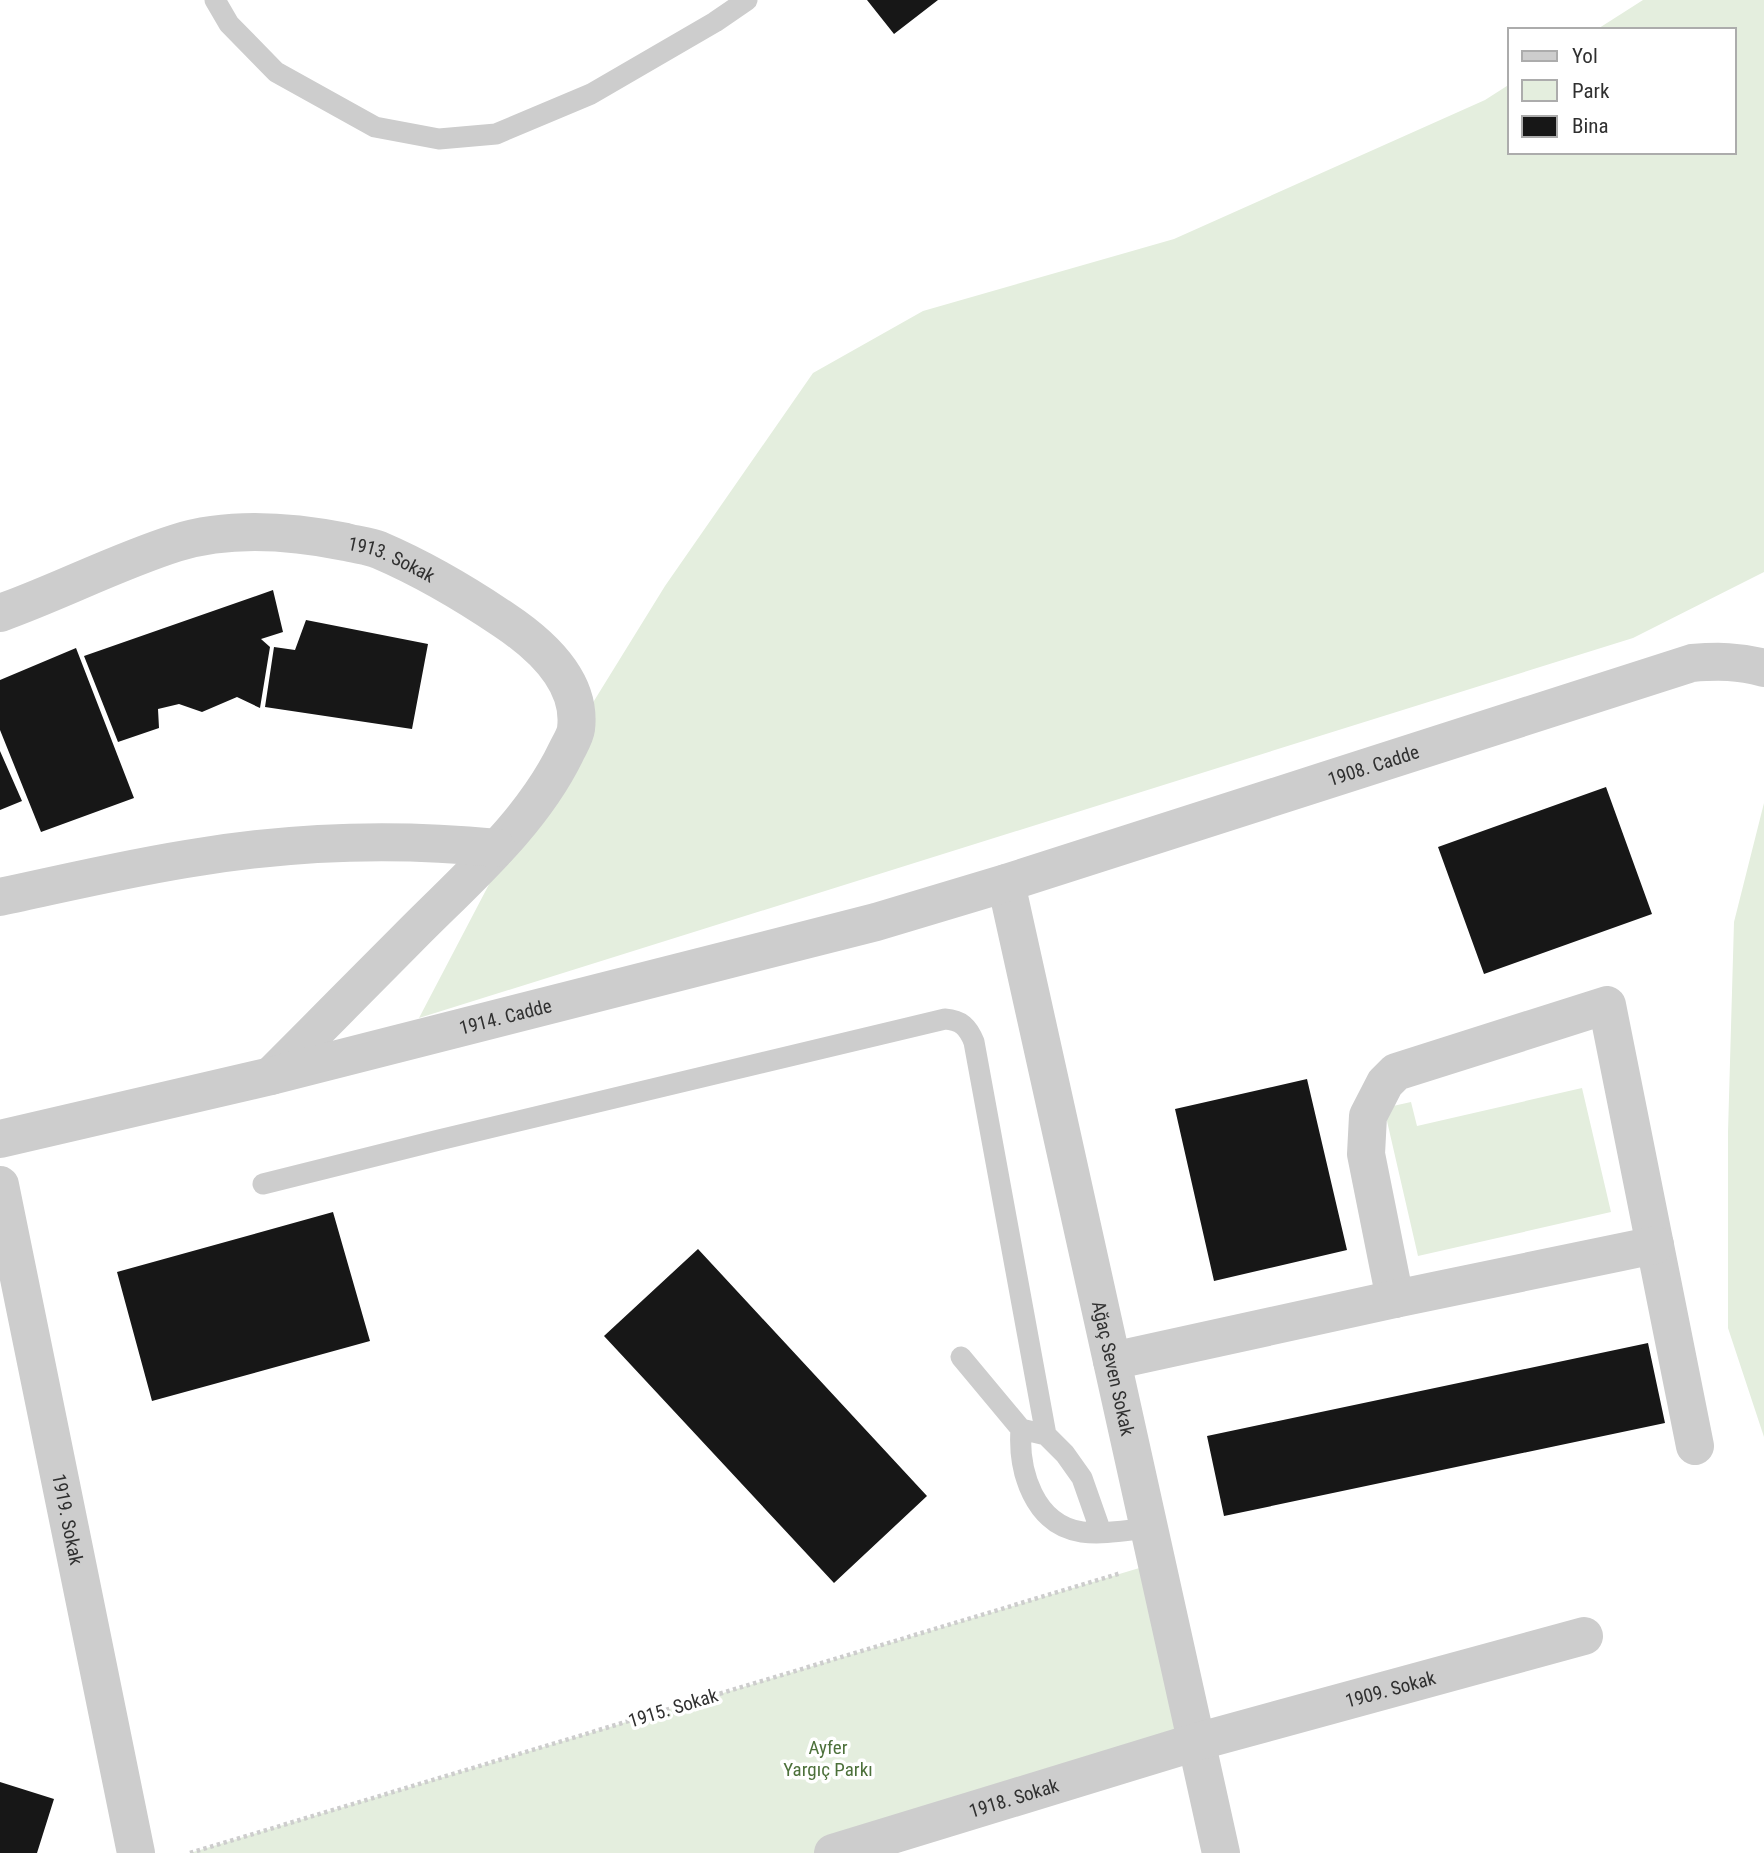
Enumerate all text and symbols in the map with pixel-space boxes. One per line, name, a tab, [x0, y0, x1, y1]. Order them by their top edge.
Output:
legend	[1508, 28, 1736, 154]
text: Yol	[1572, 44, 1598, 68]
text: Park	[1572, 79, 1610, 103]
text: Bina	[1572, 114, 1609, 138]
street label: 1913. Sokak	[346, 531, 440, 587]
street label: 1908. Cadde	[1325, 740, 1422, 791]
street label: 1914. Cadde	[457, 994, 554, 1039]
street label: Ağaç Seven Sokak	[1087, 1299, 1140, 1438]
street label: 1919. Sokak	[48, 1471, 89, 1567]
street label: 1909. Sokak	[1343, 1666, 1438, 1712]
street label: 1915. Sokak	[625, 1683, 721, 1733]
park label: Ayfer Yargıç Parkı	[783, 1736, 873, 1781]
street label: 1918. Sokak	[966, 1773, 1062, 1822]

